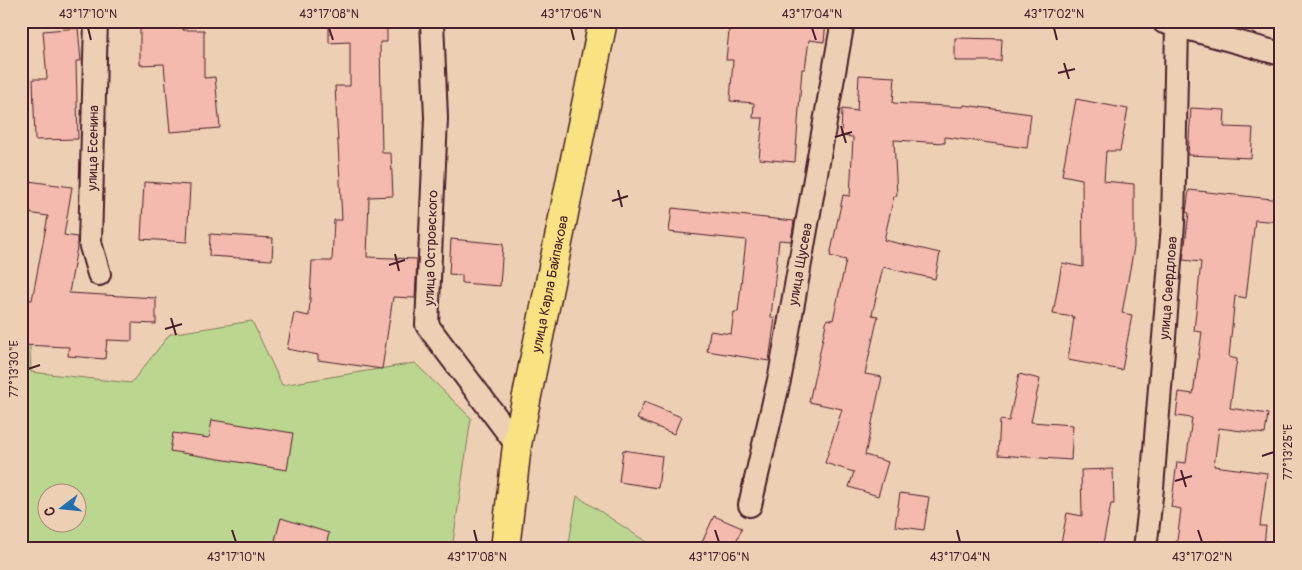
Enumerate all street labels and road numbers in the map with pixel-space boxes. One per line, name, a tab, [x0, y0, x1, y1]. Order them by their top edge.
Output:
street label: улица Есенина	[84, 105, 102, 192]
street label: улица Островского	[420, 189, 442, 307]
street label: улица Карла Байпакова	[527, 214, 572, 355]
street label: улица Щусева	[784, 221, 816, 308]
street label: улица Свердлова	[1155, 236, 1180, 341]

